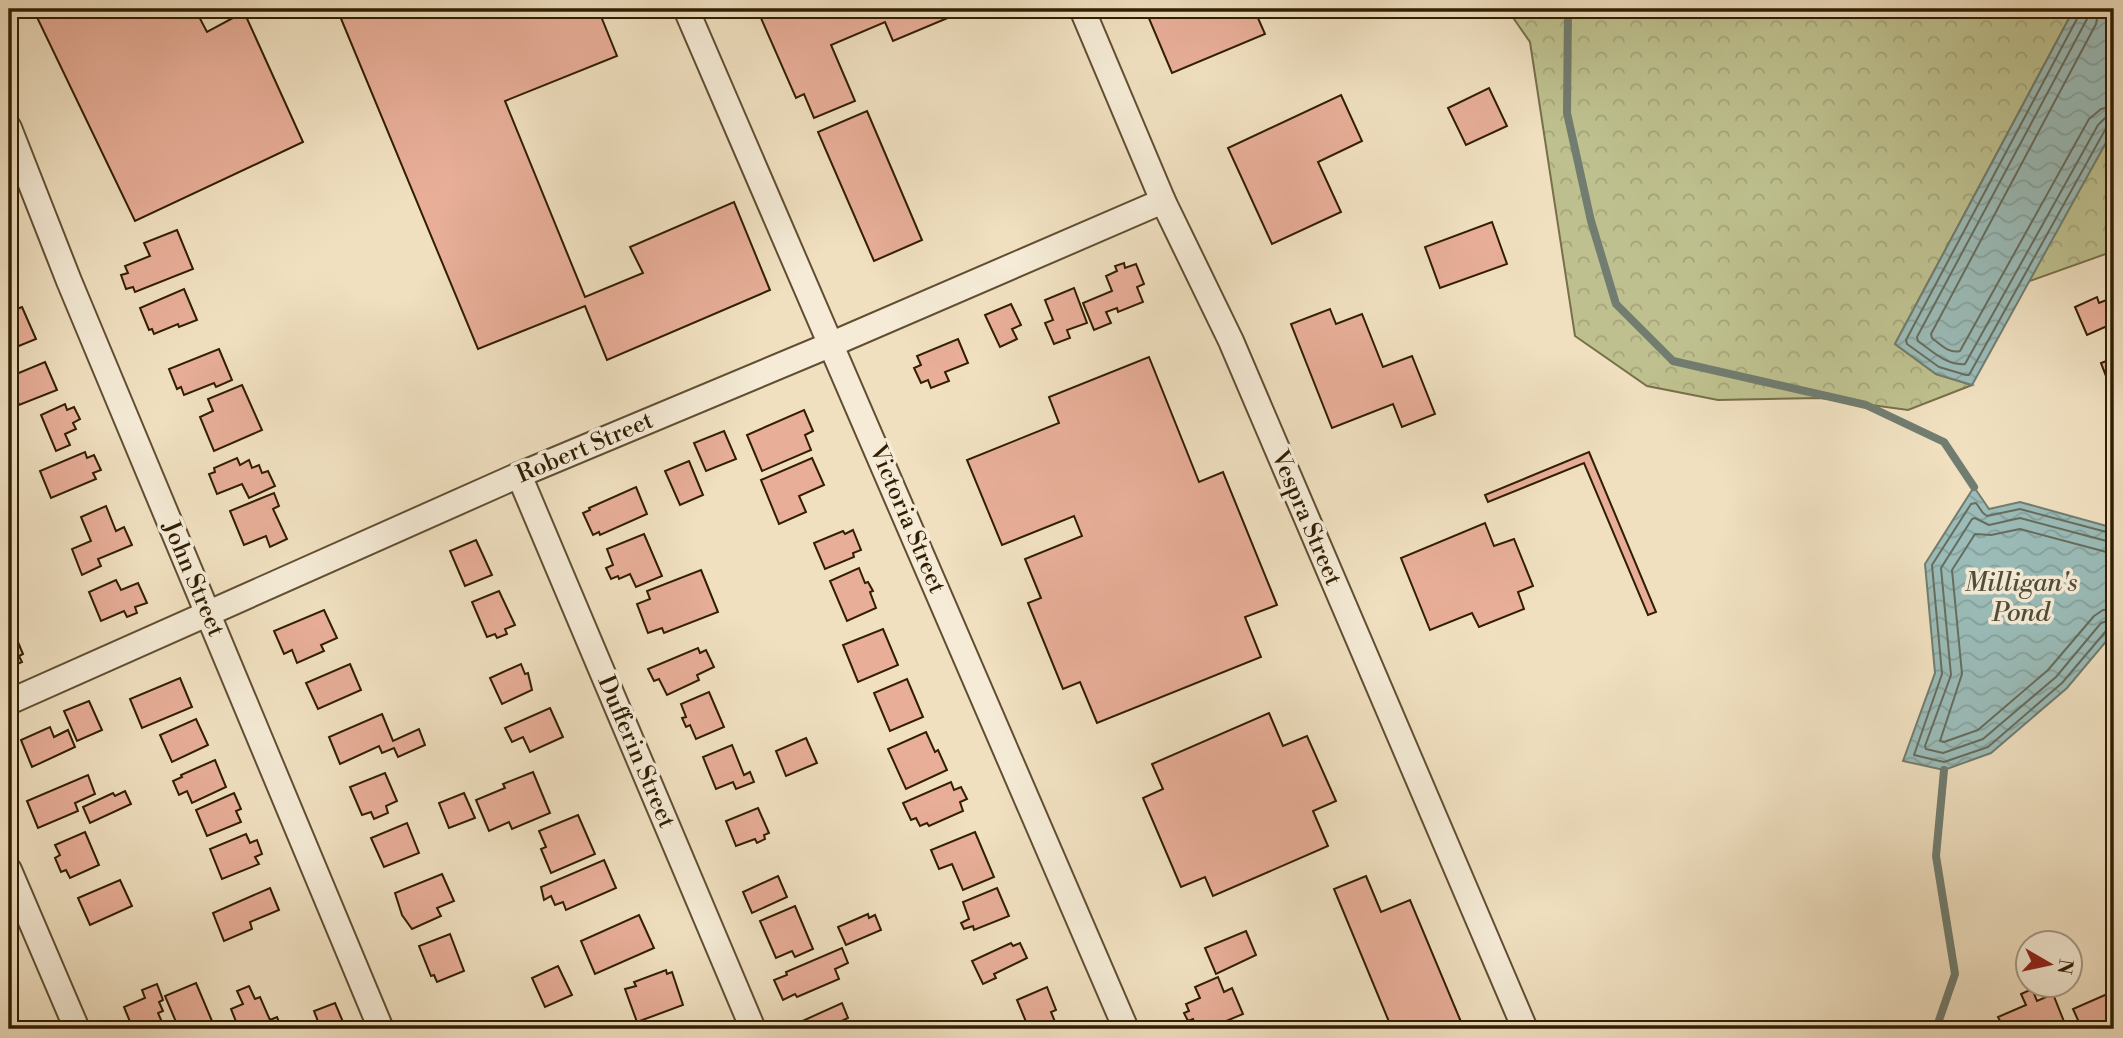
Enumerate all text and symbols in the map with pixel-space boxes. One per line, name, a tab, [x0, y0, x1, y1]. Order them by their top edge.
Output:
street label: Robert Street	[512, 406, 658, 490]
street label: Victoria Street	[862, 439, 952, 598]
street label: Vespra Street	[1264, 445, 1348, 591]
street label: John Street	[155, 516, 231, 642]
water label: Milligan's Pond	[1964, 567, 2078, 629]
street label: Dufferin Street	[590, 671, 682, 833]
north arrow	[2014, 930, 2084, 1000]
text: N	[2052, 957, 2078, 976]

